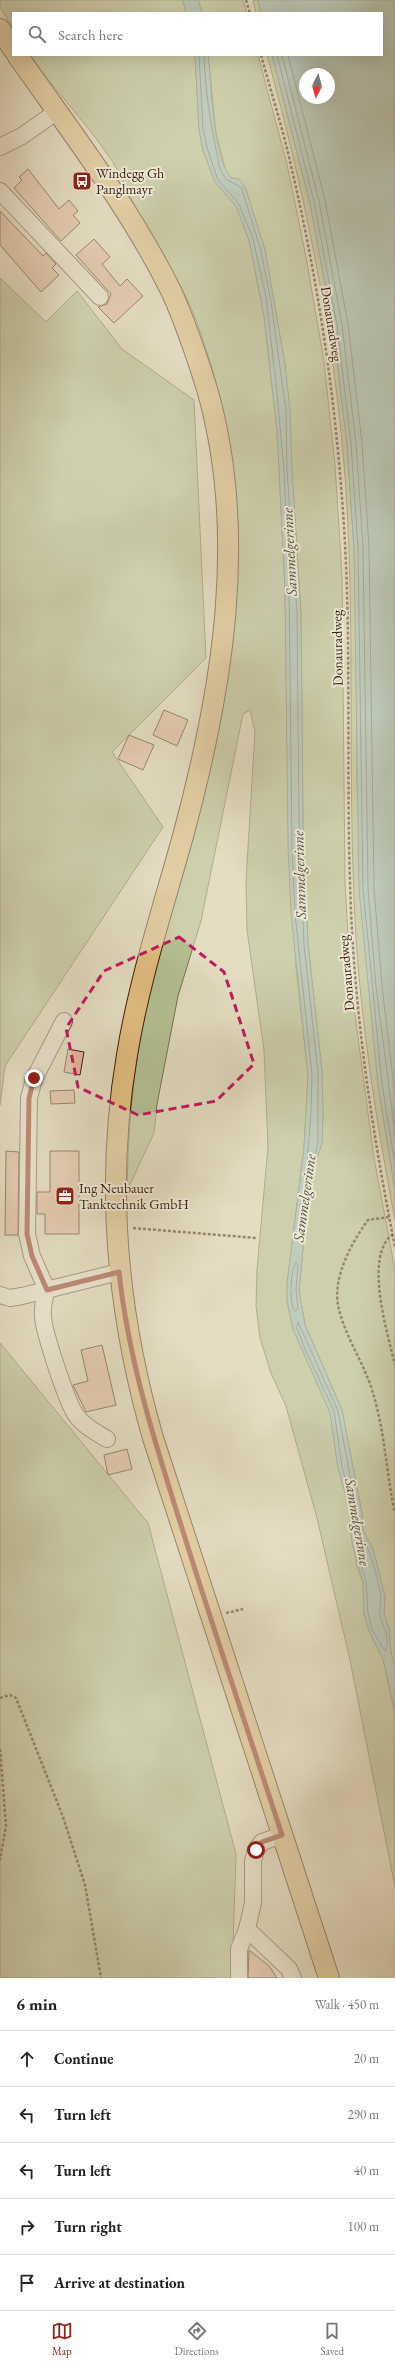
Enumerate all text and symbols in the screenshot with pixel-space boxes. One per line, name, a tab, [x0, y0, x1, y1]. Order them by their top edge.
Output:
search box	[12, 12, 383, 56]
icon: search	[26, 23, 48, 45]
text: Search here	[58, 25, 123, 44]
north arrow	[299, 68, 335, 104]
place label: Windegg Gh Panglmayr	[96, 164, 164, 198]
bus stop icon: Windegg Gh Panglmayr	[71, 170, 93, 192]
street label: Donauradweg	[317, 285, 347, 364]
water label: Sammelgerinne	[277, 507, 301, 598]
street label: Donauradweg	[327, 609, 347, 686]
water label: Sammelgerinne	[288, 830, 310, 920]
street label: Donauradweg	[334, 933, 358, 1012]
route end	[25, 1069, 43, 1087]
water label: Sammelgerinne	[288, 1152, 320, 1244]
place label: Ing Neubauer Tanktechnik GmbH	[79, 1179, 189, 1213]
office icon: Ing Neubauer Tanktechnik GmbH	[54, 1185, 76, 1207]
water label: Sammelgerinne	[341, 1476, 375, 1568]
route start	[247, 1841, 265, 1859]
text: 6 min	[16, 1993, 57, 2015]
text: Walk · 450 m	[315, 1996, 379, 2013]
icon: ahead	[16, 2048, 38, 2070]
text: Continue	[54, 2049, 114, 2068]
text: 20 m	[354, 2050, 379, 2067]
icon: left	[16, 2104, 38, 2126]
text: Turn left	[54, 2105, 111, 2124]
text: 290 m	[348, 2106, 379, 2123]
icon: left	[16, 2160, 38, 2182]
text: Turn left	[54, 2161, 111, 2180]
text: 40 m	[354, 2162, 379, 2179]
icon: right	[16, 2216, 38, 2238]
text: Turn right	[54, 2217, 122, 2236]
text: 100 m	[348, 2218, 379, 2235]
icon: arrive	[16, 2272, 38, 2294]
text: Arrive at destination	[54, 2273, 185, 2292]
tab: Map	[51, 2320, 73, 2358]
tab: Directions	[175, 2320, 219, 2358]
tab: Saved	[321, 2320, 344, 2358]

